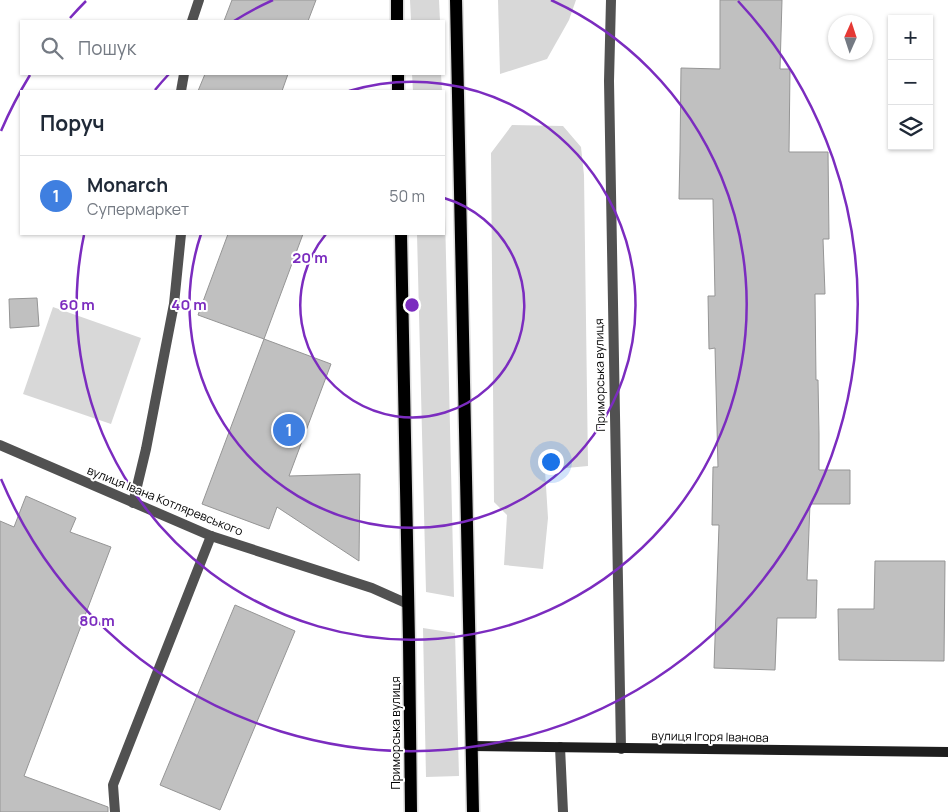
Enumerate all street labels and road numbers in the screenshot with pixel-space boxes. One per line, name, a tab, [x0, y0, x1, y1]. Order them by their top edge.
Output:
street label: Приморська вулиця	[590, 318, 609, 432]
street label: вулиця Івана Котляревського	[85, 461, 246, 540]
street label: Приморська вулиця	[387, 676, 404, 790]
street label: вулиця Ігоря Іванова	[651, 727, 769, 746]

